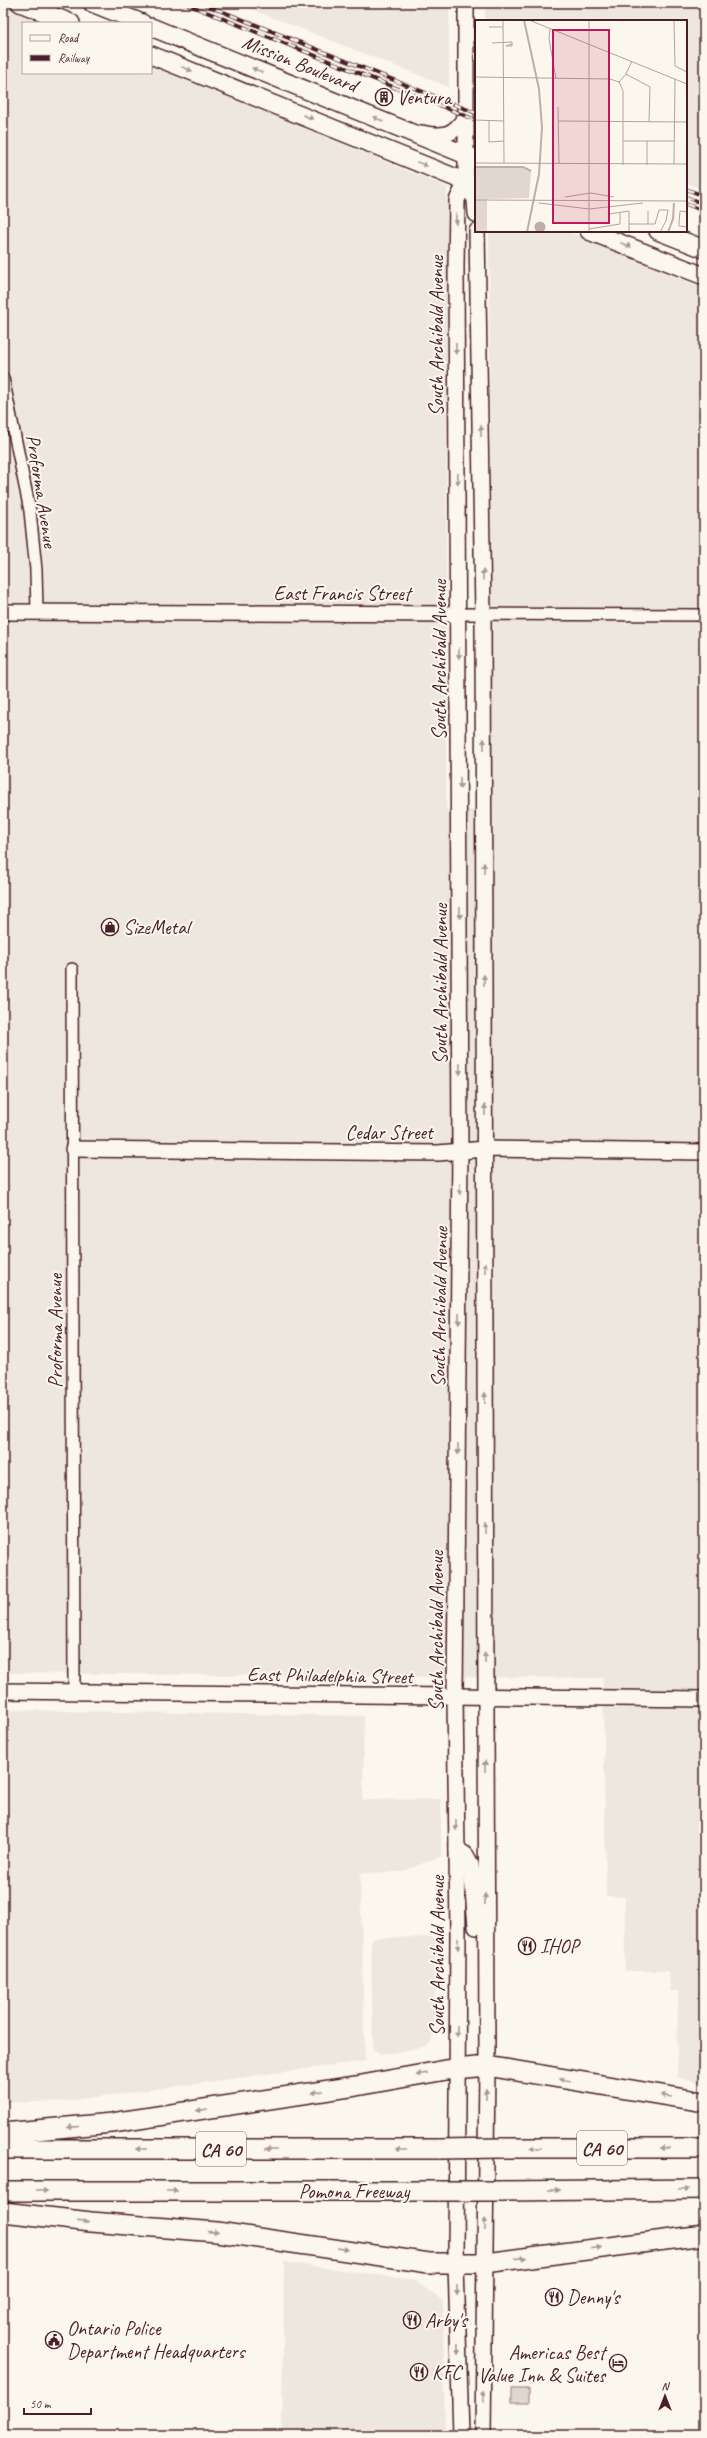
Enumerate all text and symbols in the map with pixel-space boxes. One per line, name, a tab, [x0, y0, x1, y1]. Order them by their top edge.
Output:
inset map	[475, 20, 687, 232]
legend	[22, 22, 152, 74]
street label: Mission Boulevard	[239, 29, 364, 99]
text: Road	[58, 30, 80, 46]
text: Railway	[58, 50, 90, 66]
one-way arrow	[182, 66, 194, 72]
one-way arrow	[252, 67, 263, 73]
place label: Ventura	[397, 85, 453, 110]
building icon: Ventura	[374, 87, 394, 107]
one-way arrow	[302, 114, 314, 120]
one-way arrow	[372, 116, 383, 122]
one-way arrow	[416, 161, 427, 167]
one-way arrow	[453, 213, 459, 226]
one-way arrow	[620, 243, 632, 249]
street label: South Archibald Avenue	[424, 254, 449, 416]
one-way arrow	[453, 343, 459, 356]
one-way arrow	[478, 424, 484, 437]
street label: Proforma Avenue	[20, 433, 63, 551]
one-way arrow	[455, 473, 461, 486]
one-way arrow	[480, 568, 486, 581]
street label: South Archibald Avenue	[427, 578, 452, 740]
street label: East Francis Street	[274, 581, 414, 606]
one-way arrow	[456, 647, 462, 660]
one-way arrow	[481, 737, 487, 750]
one-way arrow	[457, 777, 463, 790]
one-way arrow	[481, 861, 487, 874]
street label: South Archibald Avenue	[428, 902, 453, 1064]
one-way arrow	[457, 907, 463, 920]
place label: SizeMetal	[123, 915, 193, 940]
shop icon: SizeMetal	[100, 917, 120, 937]
one-way arrow	[481, 973, 487, 986]
one-way arrow	[457, 1063, 463, 1076]
one-way arrow	[482, 1103, 488, 1116]
street label: Cedar Street	[345, 1120, 435, 1145]
one-way arrow	[457, 1183, 463, 1196]
street label: South Archibald Avenue	[426, 1225, 453, 1387]
one-way arrow	[482, 1261, 488, 1274]
street label: Proforma Avenue	[43, 1273, 68, 1388]
one-way arrow	[456, 1313, 462, 1326]
one-way arrow	[482, 1391, 488, 1404]
one-way arrow	[455, 1443, 461, 1456]
one-way arrow	[482, 1521, 488, 1534]
street label: South Archibald Avenue	[424, 1549, 449, 1711]
one-way arrow	[482, 1651, 488, 1664]
street label: East Philadelphia Street	[247, 1662, 415, 1689]
one-way arrow	[482, 1759, 488, 1772]
one-way arrow	[453, 1819, 459, 1832]
street label: South Archibald Avenue	[425, 1874, 450, 2036]
one-way arrow	[482, 1892, 488, 1905]
place label: IHOP	[540, 1934, 581, 1959]
restaurant icon: IHOP	[517, 1936, 537, 1956]
one-way arrow	[455, 1938, 461, 1951]
one-way arrow	[454, 2025, 460, 2038]
one-way arrow	[416, 2071, 428, 2077]
one-way arrow	[559, 2076, 571, 2082]
one-way arrow	[483, 2087, 489, 2100]
one-way arrow	[311, 2089, 323, 2095]
one-way arrow	[659, 2093, 672, 2099]
one-way arrow	[196, 2107, 208, 2113]
one-way arrow	[67, 2124, 79, 2131]
road number: CA 60	[577, 2131, 627, 2165]
road number: CA 60	[196, 2132, 246, 2166]
one-way arrow	[528, 2145, 541, 2151]
one-way arrow	[658, 2145, 671, 2151]
one-way arrow	[134, 2146, 147, 2152]
one-way arrow	[264, 2146, 277, 2152]
one-way arrow	[394, 2146, 407, 2152]
street label: Pomona Freeway	[299, 2179, 411, 2204]
one-way arrow	[678, 2186, 691, 2192]
one-way arrow	[548, 2187, 561, 2193]
one-way arrow	[36, 2188, 49, 2194]
one-way arrow	[166, 2188, 179, 2194]
one-way arrow	[482, 2217, 488, 2230]
one-way arrow	[77, 2218, 89, 2225]
one-way arrow	[207, 2228, 219, 2235]
one-way arrow	[590, 2245, 602, 2251]
one-way arrow	[336, 2246, 349, 2252]
one-way arrow	[515, 2255, 527, 2261]
one-way arrow	[454, 2284, 460, 2297]
place label: Denny's	[567, 2285, 621, 2310]
restaurant icon: Denny's	[544, 2287, 564, 2307]
place label: Arby's	[425, 2308, 469, 2333]
restaurant icon: Arby's	[402, 2310, 422, 2330]
place label: Ontario Police Department Headquarters	[67, 2316, 247, 2364]
public building icon: Ontario Police Department Headquarters	[44, 2330, 64, 2350]
place label: Americas Best Value Inn & Suites	[478, 2340, 608, 2388]
one-way arrow	[455, 2343, 461, 2356]
hotel icon: Americas Best Value Inn & Suites	[608, 2353, 628, 2373]
place label: KFC	[432, 2360, 463, 2385]
restaurant icon: KFC	[409, 2362, 429, 2382]
north arrow	[645, 2376, 685, 2416]
text: N	[662, 2379, 671, 2393]
one-way arrow	[480, 2389, 486, 2402]
scale bar	[24, 2390, 91, 2416]
text: 50 m	[30, 2396, 52, 2412]

